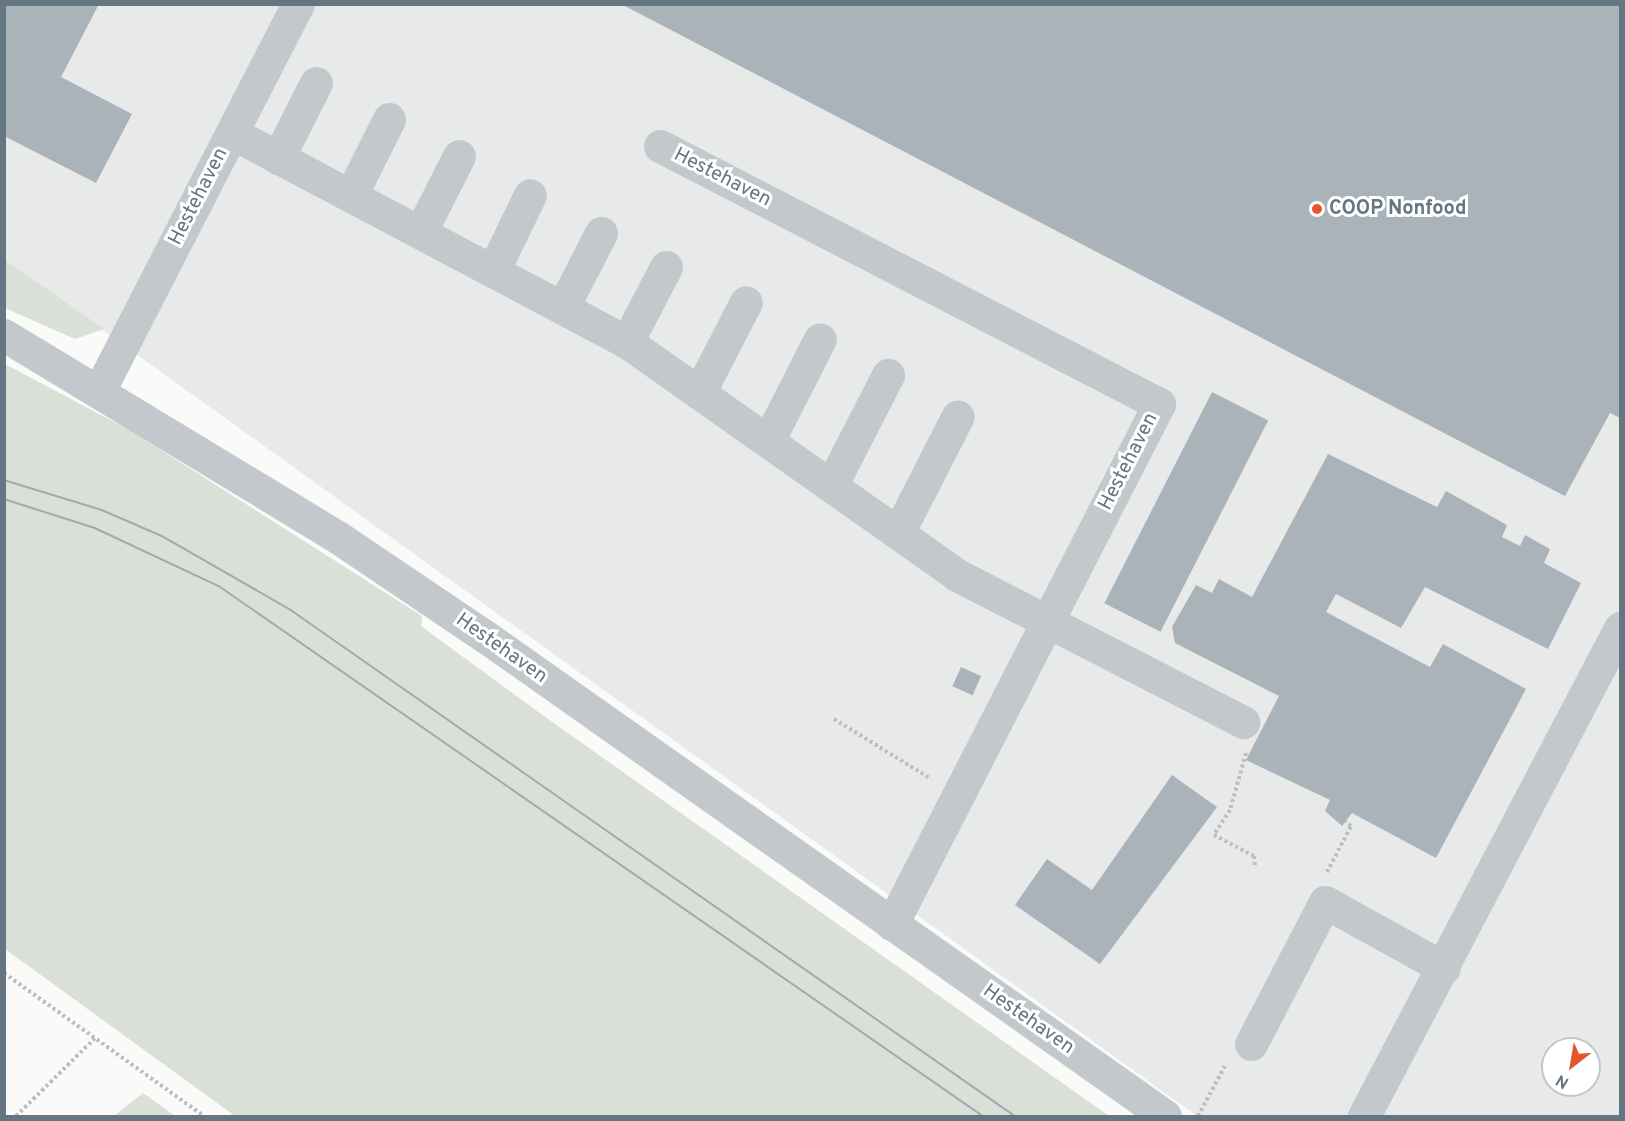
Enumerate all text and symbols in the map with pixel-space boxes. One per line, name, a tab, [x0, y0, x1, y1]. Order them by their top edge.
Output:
street label: Hestehaven	[669, 143, 775, 213]
street label: Hestehaven	[164, 144, 234, 250]
place label: COOP Nonfood	[1329, 197, 1467, 221]
marker: COOP Nonfood	[1310, 202, 1324, 216]
street label: Hestehaven	[1094, 409, 1164, 515]
street label: Hestehaven	[451, 609, 551, 689]
street label: Hestehaven	[978, 980, 1078, 1060]
north arrow	[1541, 1037, 1601, 1097]
text: N	[1553, 1069, 1573, 1092]

